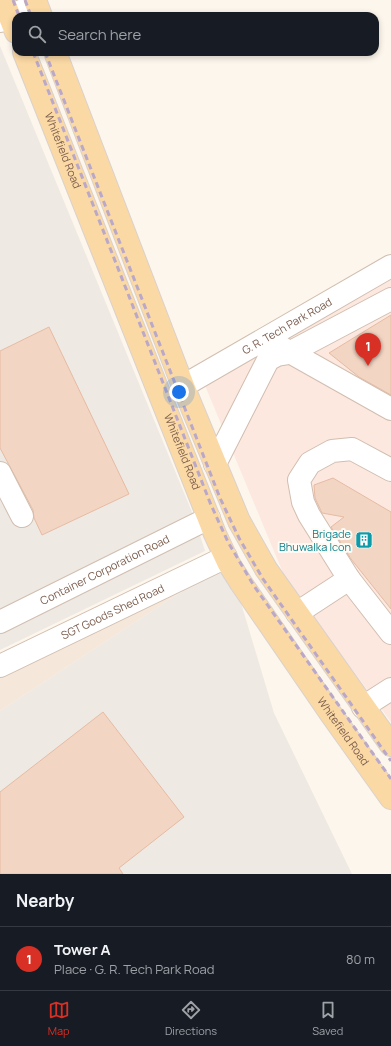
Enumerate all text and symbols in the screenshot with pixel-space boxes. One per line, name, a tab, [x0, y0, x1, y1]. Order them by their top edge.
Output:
search box	[12, 12, 379, 56]
icon: search	[26, 23, 48, 45]
text: Search here	[58, 24, 141, 45]
street label: Whitefield Road	[42, 110, 85, 191]
street label: G. R. Tech Park Road	[239, 294, 334, 357]
pin: 1	[355, 333, 381, 366]
your location	[169, 382, 189, 402]
street label: Whitefield Road	[161, 411, 205, 492]
place label: Brigade Bhuwalka Icon	[279, 526, 352, 554]
building icon: Brigade Bhuwalka Icon	[354, 530, 374, 550]
street label: Container Corporation Road	[37, 531, 172, 608]
street label: SGT Goods Shed Road	[58, 580, 166, 642]
street label: Whitefield Road	[314, 694, 373, 768]
text: Nearby	[16, 889, 74, 912]
text: Tower A	[54, 939, 111, 960]
text: 1	[26, 950, 32, 968]
text: 80 m	[346, 950, 375, 968]
text: Place · G. R. Tech Park Road	[54, 960, 215, 978]
tab: Map	[48, 999, 70, 1038]
tab: Directions	[165, 999, 217, 1038]
tab: Saved	[312, 999, 343, 1038]

